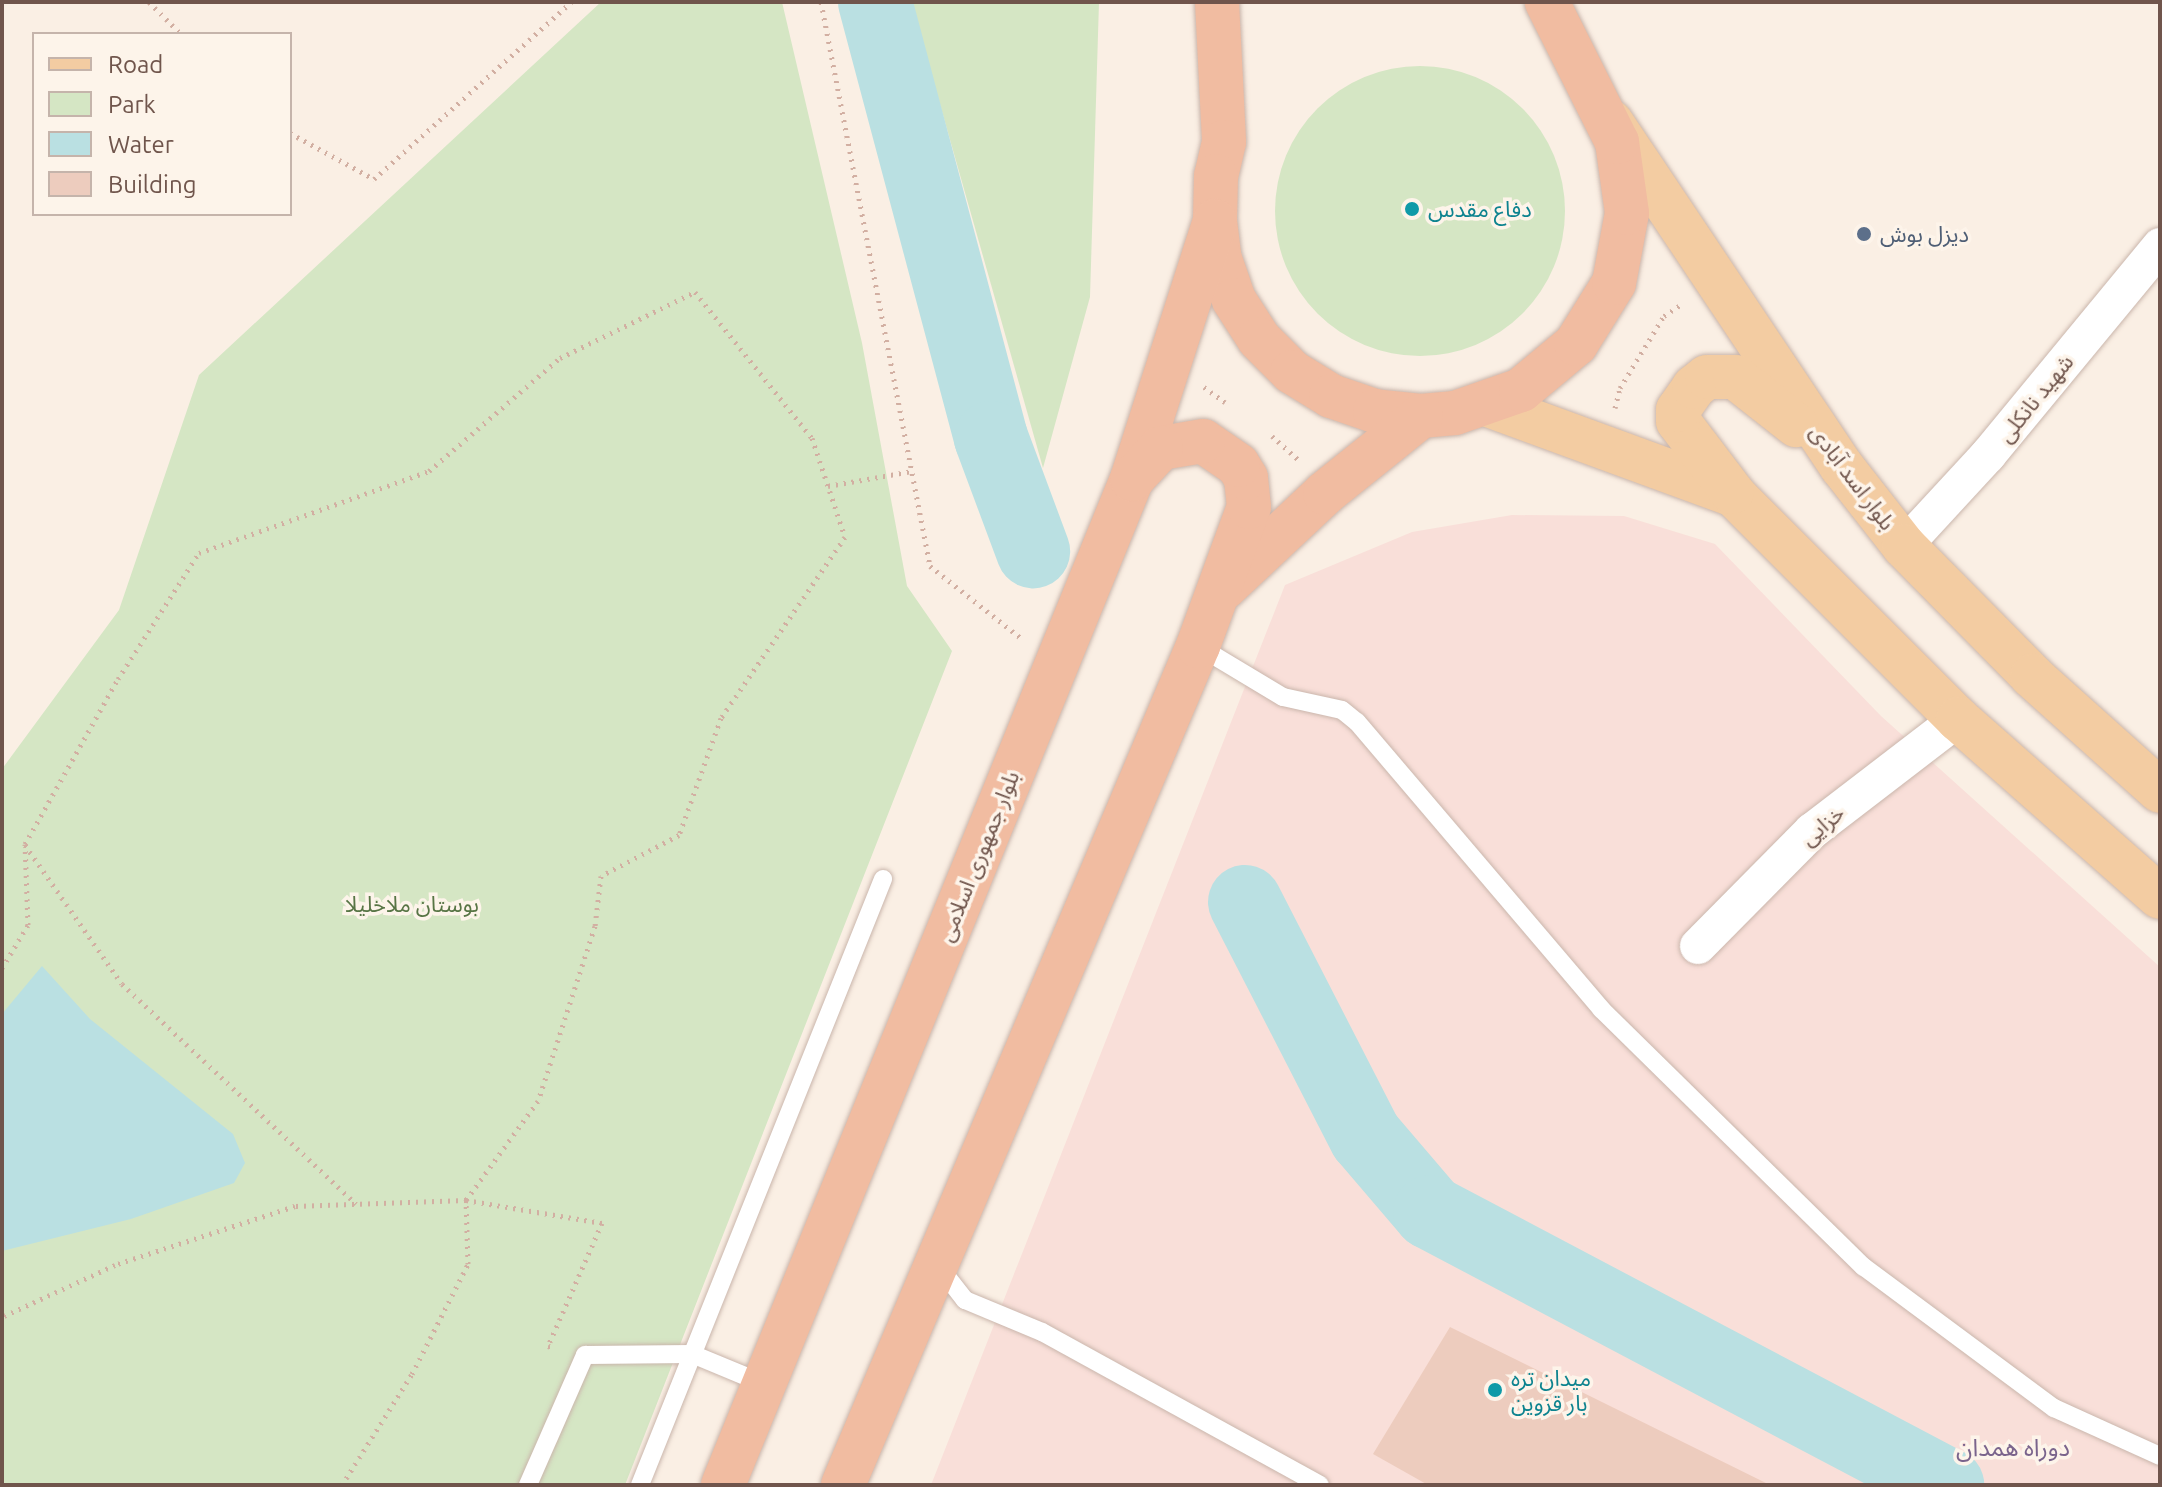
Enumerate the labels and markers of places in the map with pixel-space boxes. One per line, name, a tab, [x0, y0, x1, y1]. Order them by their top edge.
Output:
place label: دفاع مقدس	[1428, 196, 1532, 222]
marker: دفاع مقدس	[1403, 200, 1421, 218]
place label: دیزل بوش	[1880, 221, 1969, 247]
marker: دیزل بوش	[1855, 225, 1873, 243]
place label: میدان تره بار قزوین	[1511, 1364, 1591, 1416]
marker: میدان تره بار قزوین	[1486, 1381, 1504, 1399]

